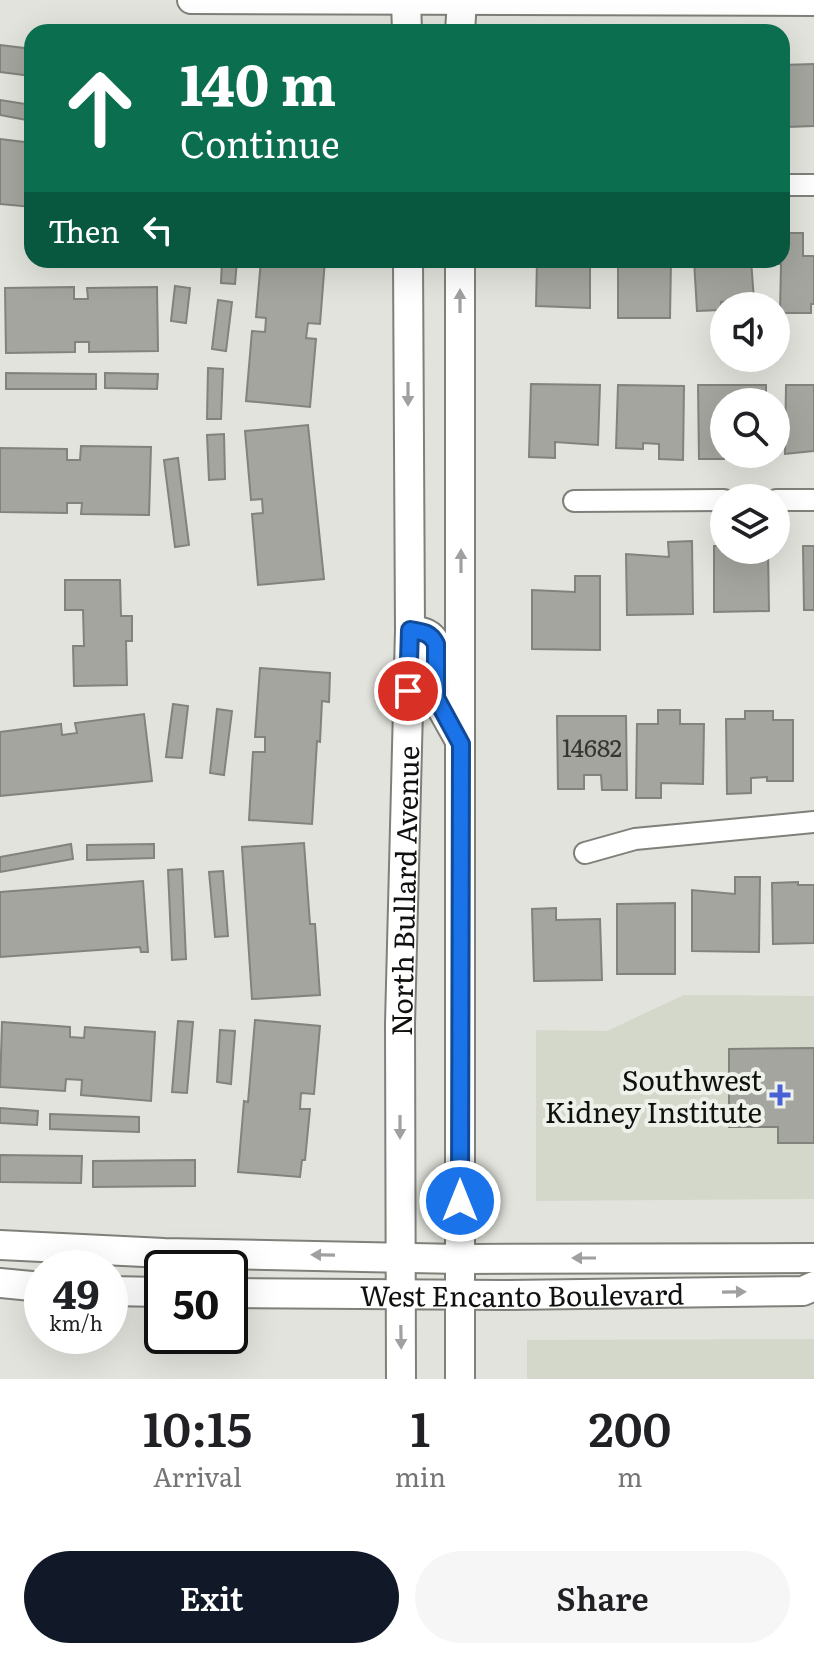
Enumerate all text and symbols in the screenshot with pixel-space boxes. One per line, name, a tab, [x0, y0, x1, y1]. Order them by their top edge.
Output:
text: 140 m	[180, 40, 336, 123]
icon: ahead	[48, 56, 152, 160]
text: Continue	[180, 116, 340, 169]
text: Then	[48, 208, 120, 252]
icon: left	[136, 208, 180, 252]
one-way arrow	[454, 288, 466, 313]
map controls	[710, 292, 790, 564]
button: sound	[710, 292, 790, 372]
one-way arrow	[402, 382, 414, 407]
button: search	[710, 388, 790, 468]
button: layers	[710, 484, 790, 564]
one-way arrow	[455, 548, 467, 573]
pin	[374, 657, 442, 725]
icon: arrive	[386, 669, 430, 713]
house number: 14682	[562, 729, 622, 764]
street label: North Bullard Avenue	[379, 745, 428, 1036]
place label: Southwest Kidney Institute	[545, 1058, 763, 1132]
marker: Southwest Kidney Institute	[769, 1084, 791, 1106]
one-way arrow	[394, 1115, 406, 1140]
position arrow	[418, 1159, 502, 1243]
one-way arrow	[310, 1249, 335, 1261]
speed limit sign: 50	[144, 1250, 248, 1354]
one-way arrow	[571, 1252, 596, 1264]
text: 49	[52, 1262, 100, 1321]
street label: West Encanto Boulevard	[360, 1272, 684, 1316]
one-way arrow	[722, 1285, 747, 1298]
text: km/h	[49, 1307, 103, 1337]
one-way arrow	[395, 1325, 407, 1350]
text: 10:15	[143, 1391, 252, 1462]
text: 1	[410, 1391, 430, 1462]
text: 200	[589, 1391, 671, 1462]
text: Arrival	[153, 1456, 242, 1495]
text: min	[395, 1456, 446, 1495]
text: m	[617, 1456, 643, 1495]
button: Exit	[24, 1551, 399, 1643]
button: Share	[415, 1551, 790, 1643]

